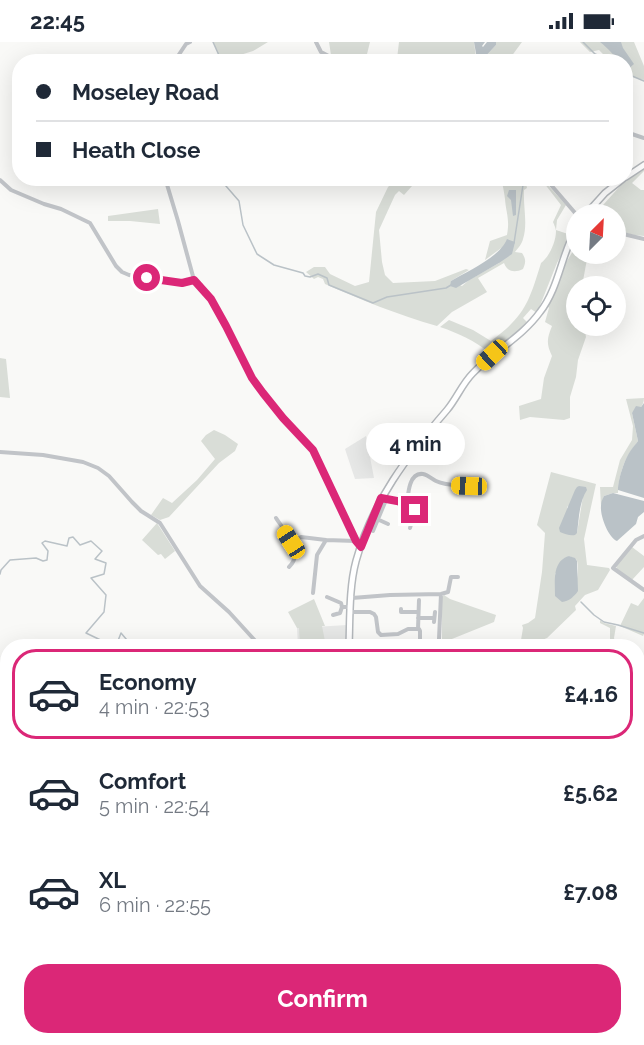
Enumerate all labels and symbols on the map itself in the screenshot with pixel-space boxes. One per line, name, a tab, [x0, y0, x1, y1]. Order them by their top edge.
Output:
north arrow	[566, 204, 626, 264]
route start	[133, 264, 160, 291]
car	[473, 336, 511, 374]
callout: 4 min	[366, 423, 464, 465]
car	[451, 476, 487, 496]
route end	[401, 496, 428, 523]
car	[274, 522, 308, 562]

